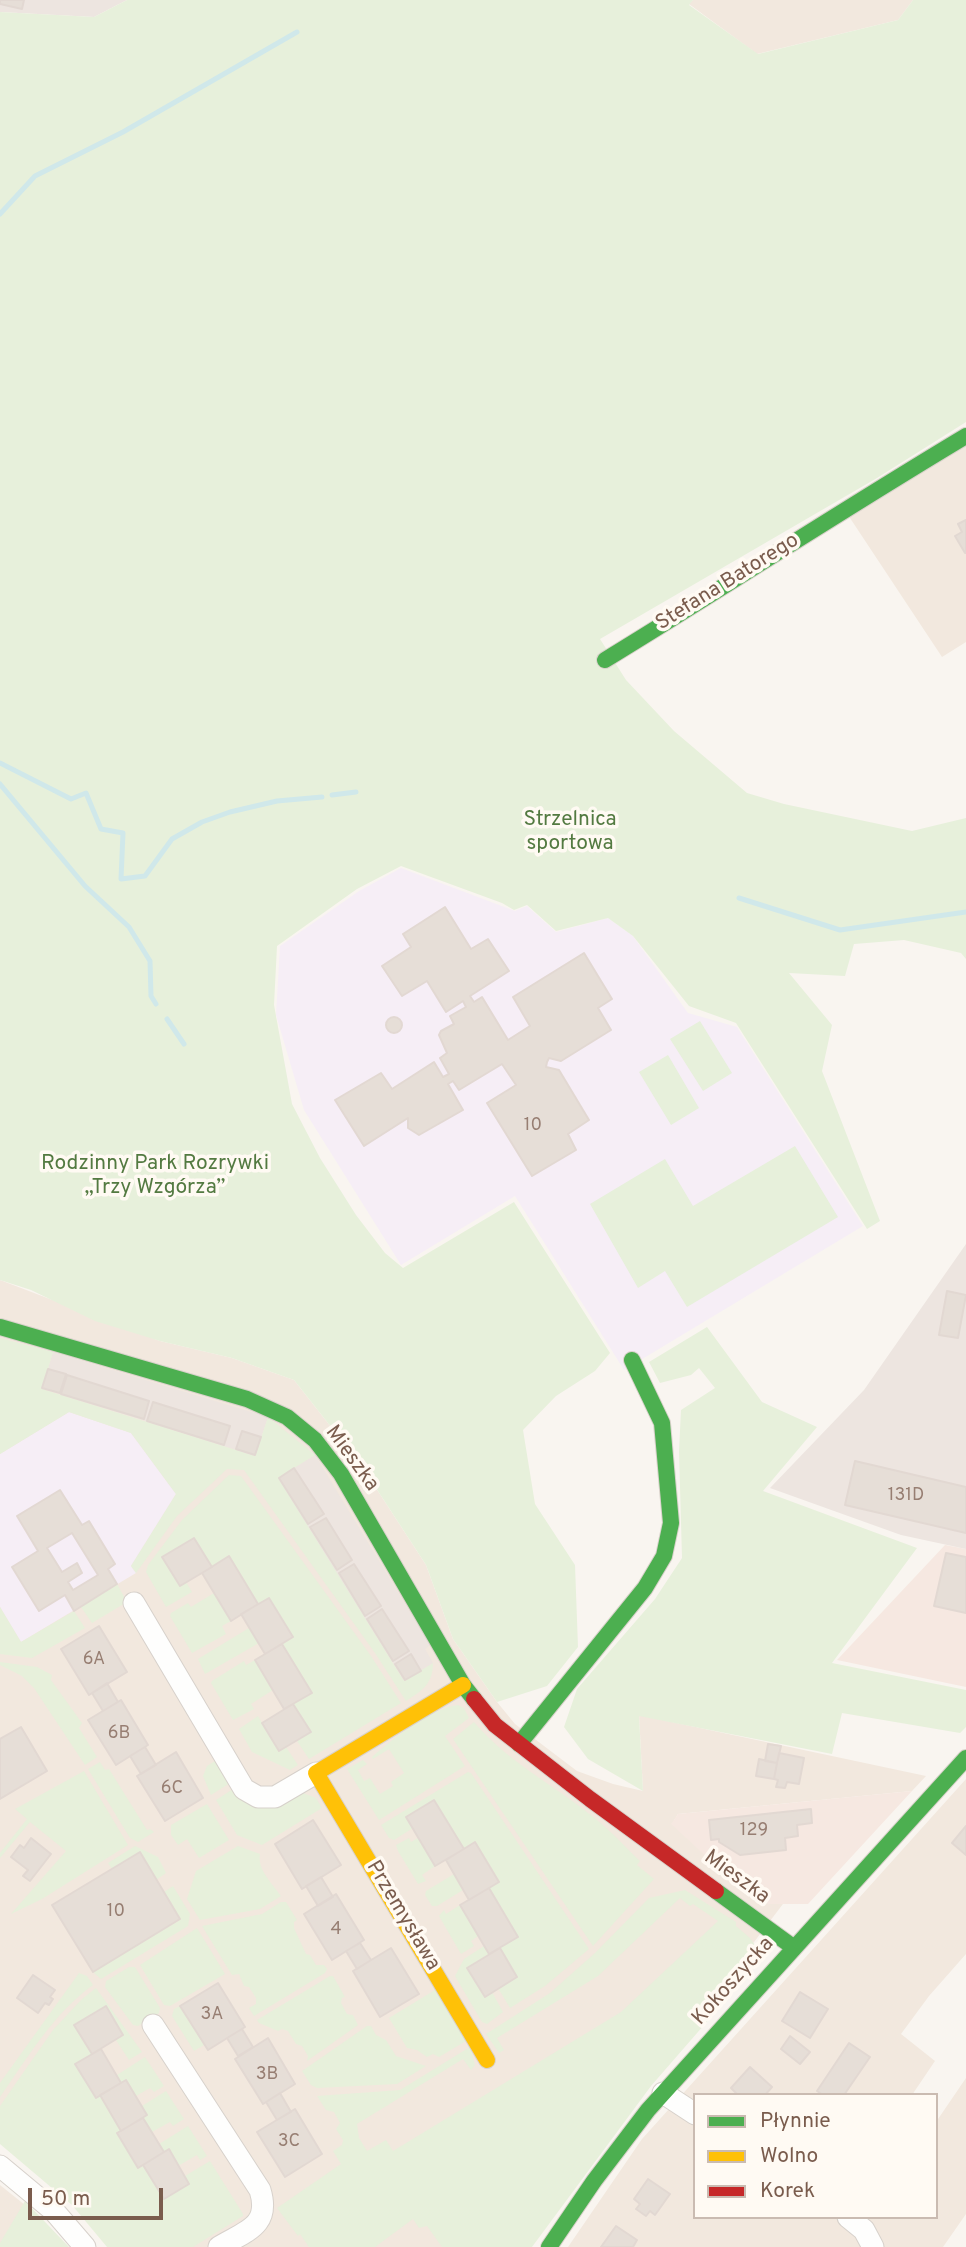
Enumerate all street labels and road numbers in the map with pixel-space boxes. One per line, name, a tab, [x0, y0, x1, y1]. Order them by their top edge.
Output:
street label: Stefana Batorego	[652, 529, 804, 637]
street label: Mieszka	[319, 1421, 383, 1497]
street label: Mieszka	[698, 1846, 774, 1910]
street label: Przemysława	[359, 1857, 445, 1975]
street label: Kokoszycka	[688, 1933, 780, 2031]

